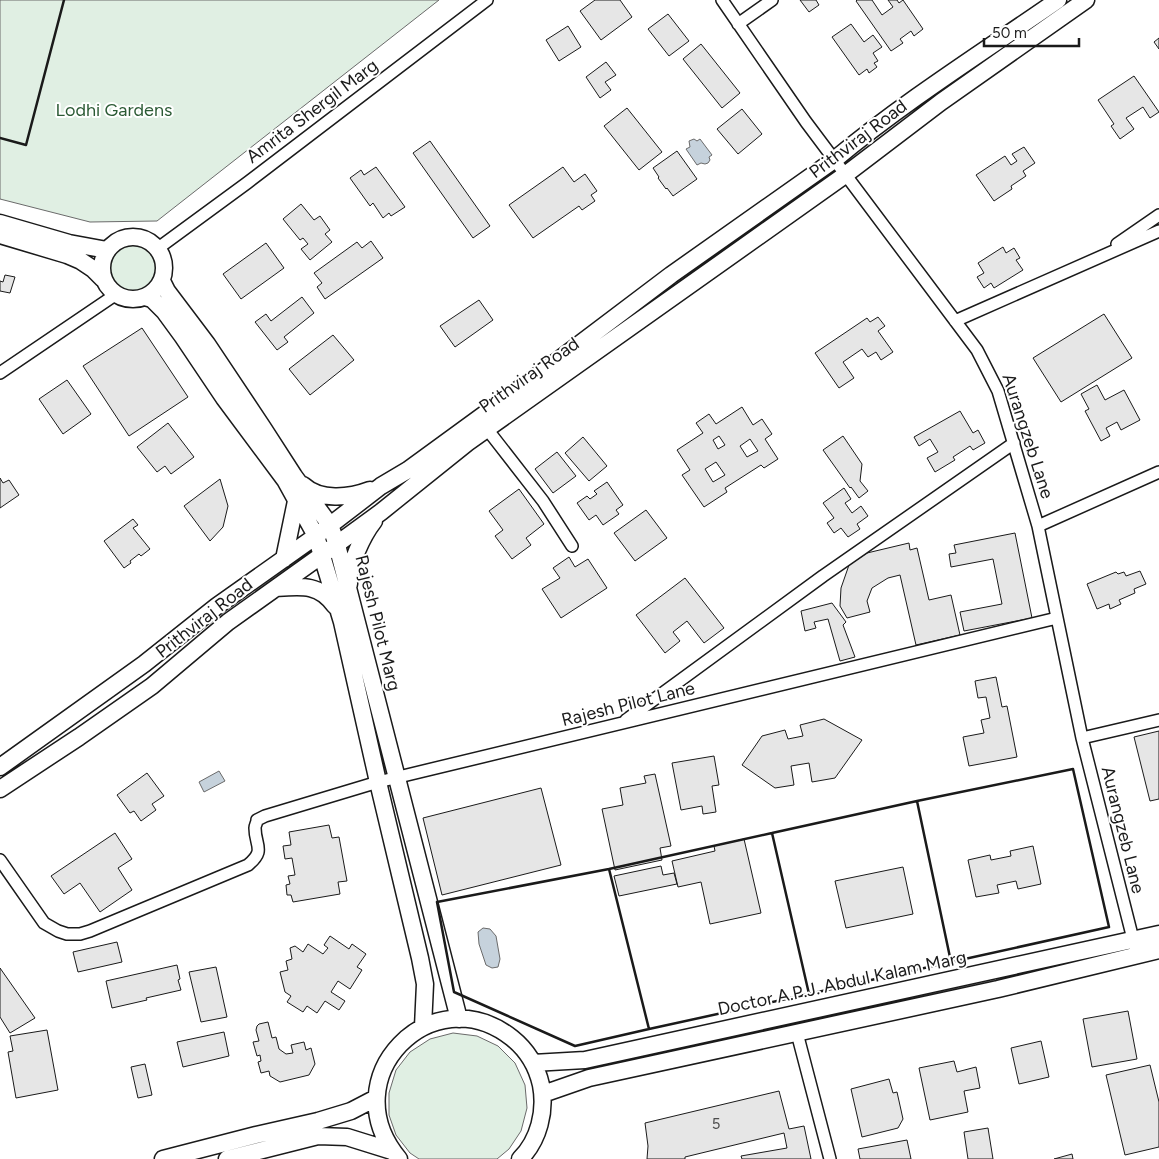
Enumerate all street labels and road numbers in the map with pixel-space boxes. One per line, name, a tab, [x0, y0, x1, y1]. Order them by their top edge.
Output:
street label: Amrita Shergil Marg	[242, 54, 382, 168]
street label: Prithviraj Road	[805, 95, 911, 183]
street label: Prithviraj Road	[475, 332, 583, 418]
street label: Aurangzeb Lane	[997, 371, 1059, 501]
street label: Rajesh Pilot Marg	[350, 553, 406, 693]
street label: Prithviraj Road	[151, 573, 257, 663]
street label: Rajesh Pilot Lane	[559, 677, 697, 731]
street label: Aurangzeb Lane	[1097, 764, 1149, 896]
street label: Doctor A.P.J. Abdul Kalam Marg	[716, 946, 968, 1020]

